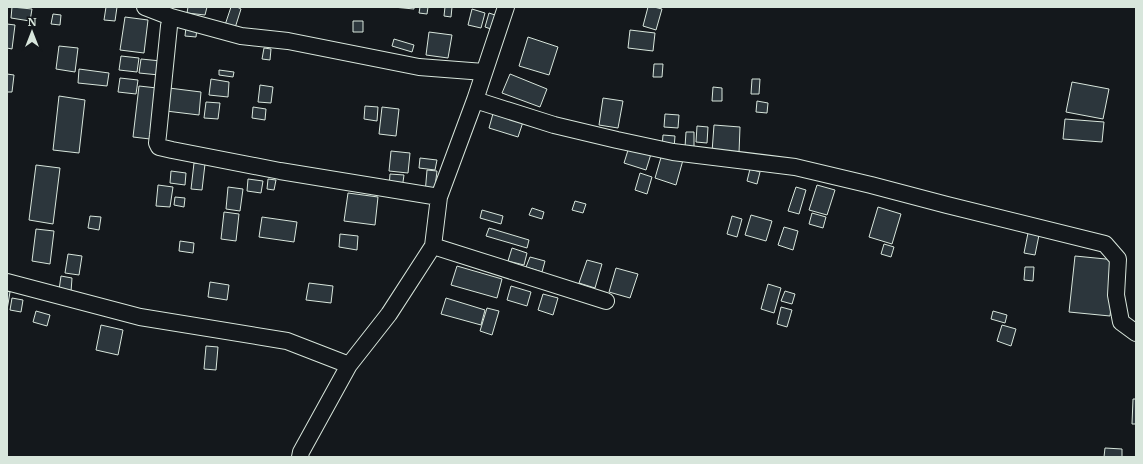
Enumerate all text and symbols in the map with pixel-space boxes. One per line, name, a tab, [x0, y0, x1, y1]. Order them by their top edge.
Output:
north arrow	[12, 12, 52, 52]
text: N	[28, 15, 37, 29]

